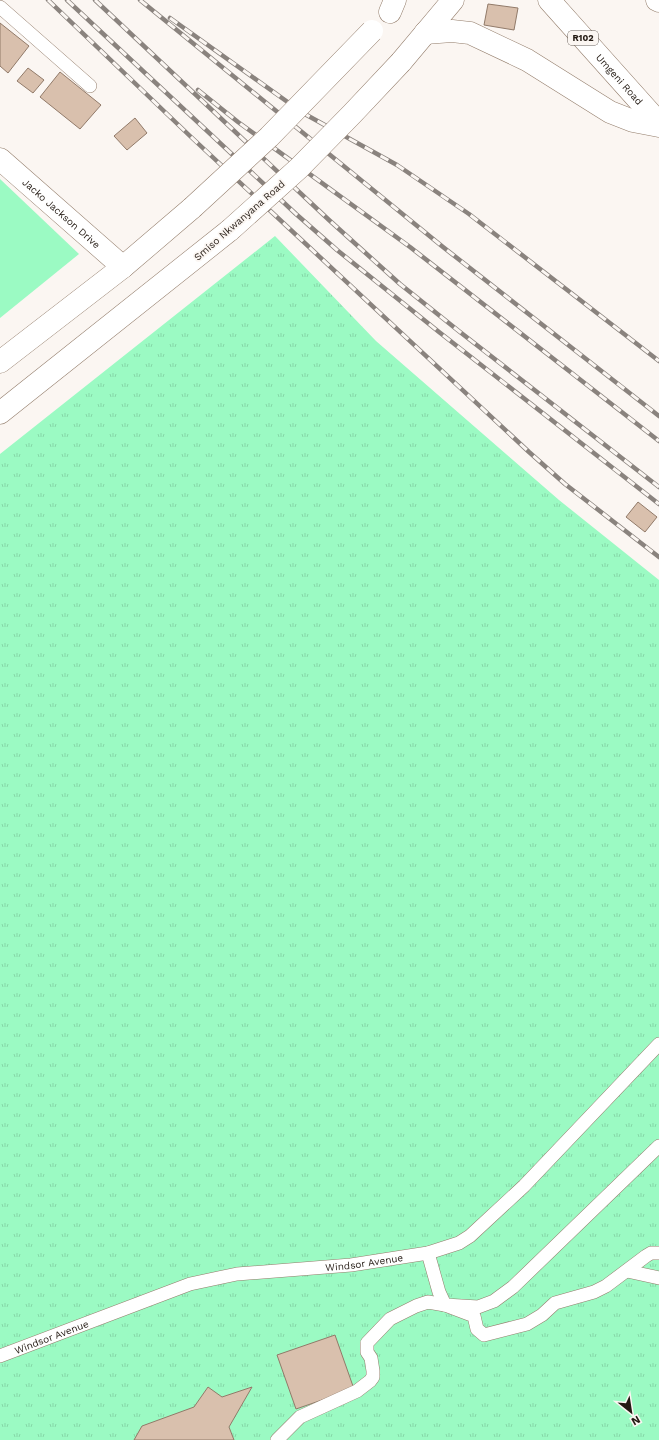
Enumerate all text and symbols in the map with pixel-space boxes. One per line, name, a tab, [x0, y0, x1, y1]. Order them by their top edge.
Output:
road number: R102	[568, 31, 598, 45]
street label: Umgeni Road	[594, 52, 645, 107]
street label: Jacko Jackson Drive	[20, 176, 103, 251]
street label: Smiso Nkwanyana Road	[192, 178, 287, 263]
street label: Windsor Avenue	[325, 1252, 404, 1273]
street label: Windsor Avenue	[13, 1318, 90, 1356]
north arrow	[611, 1392, 651, 1432]
text: N	[629, 1413, 643, 1428]

